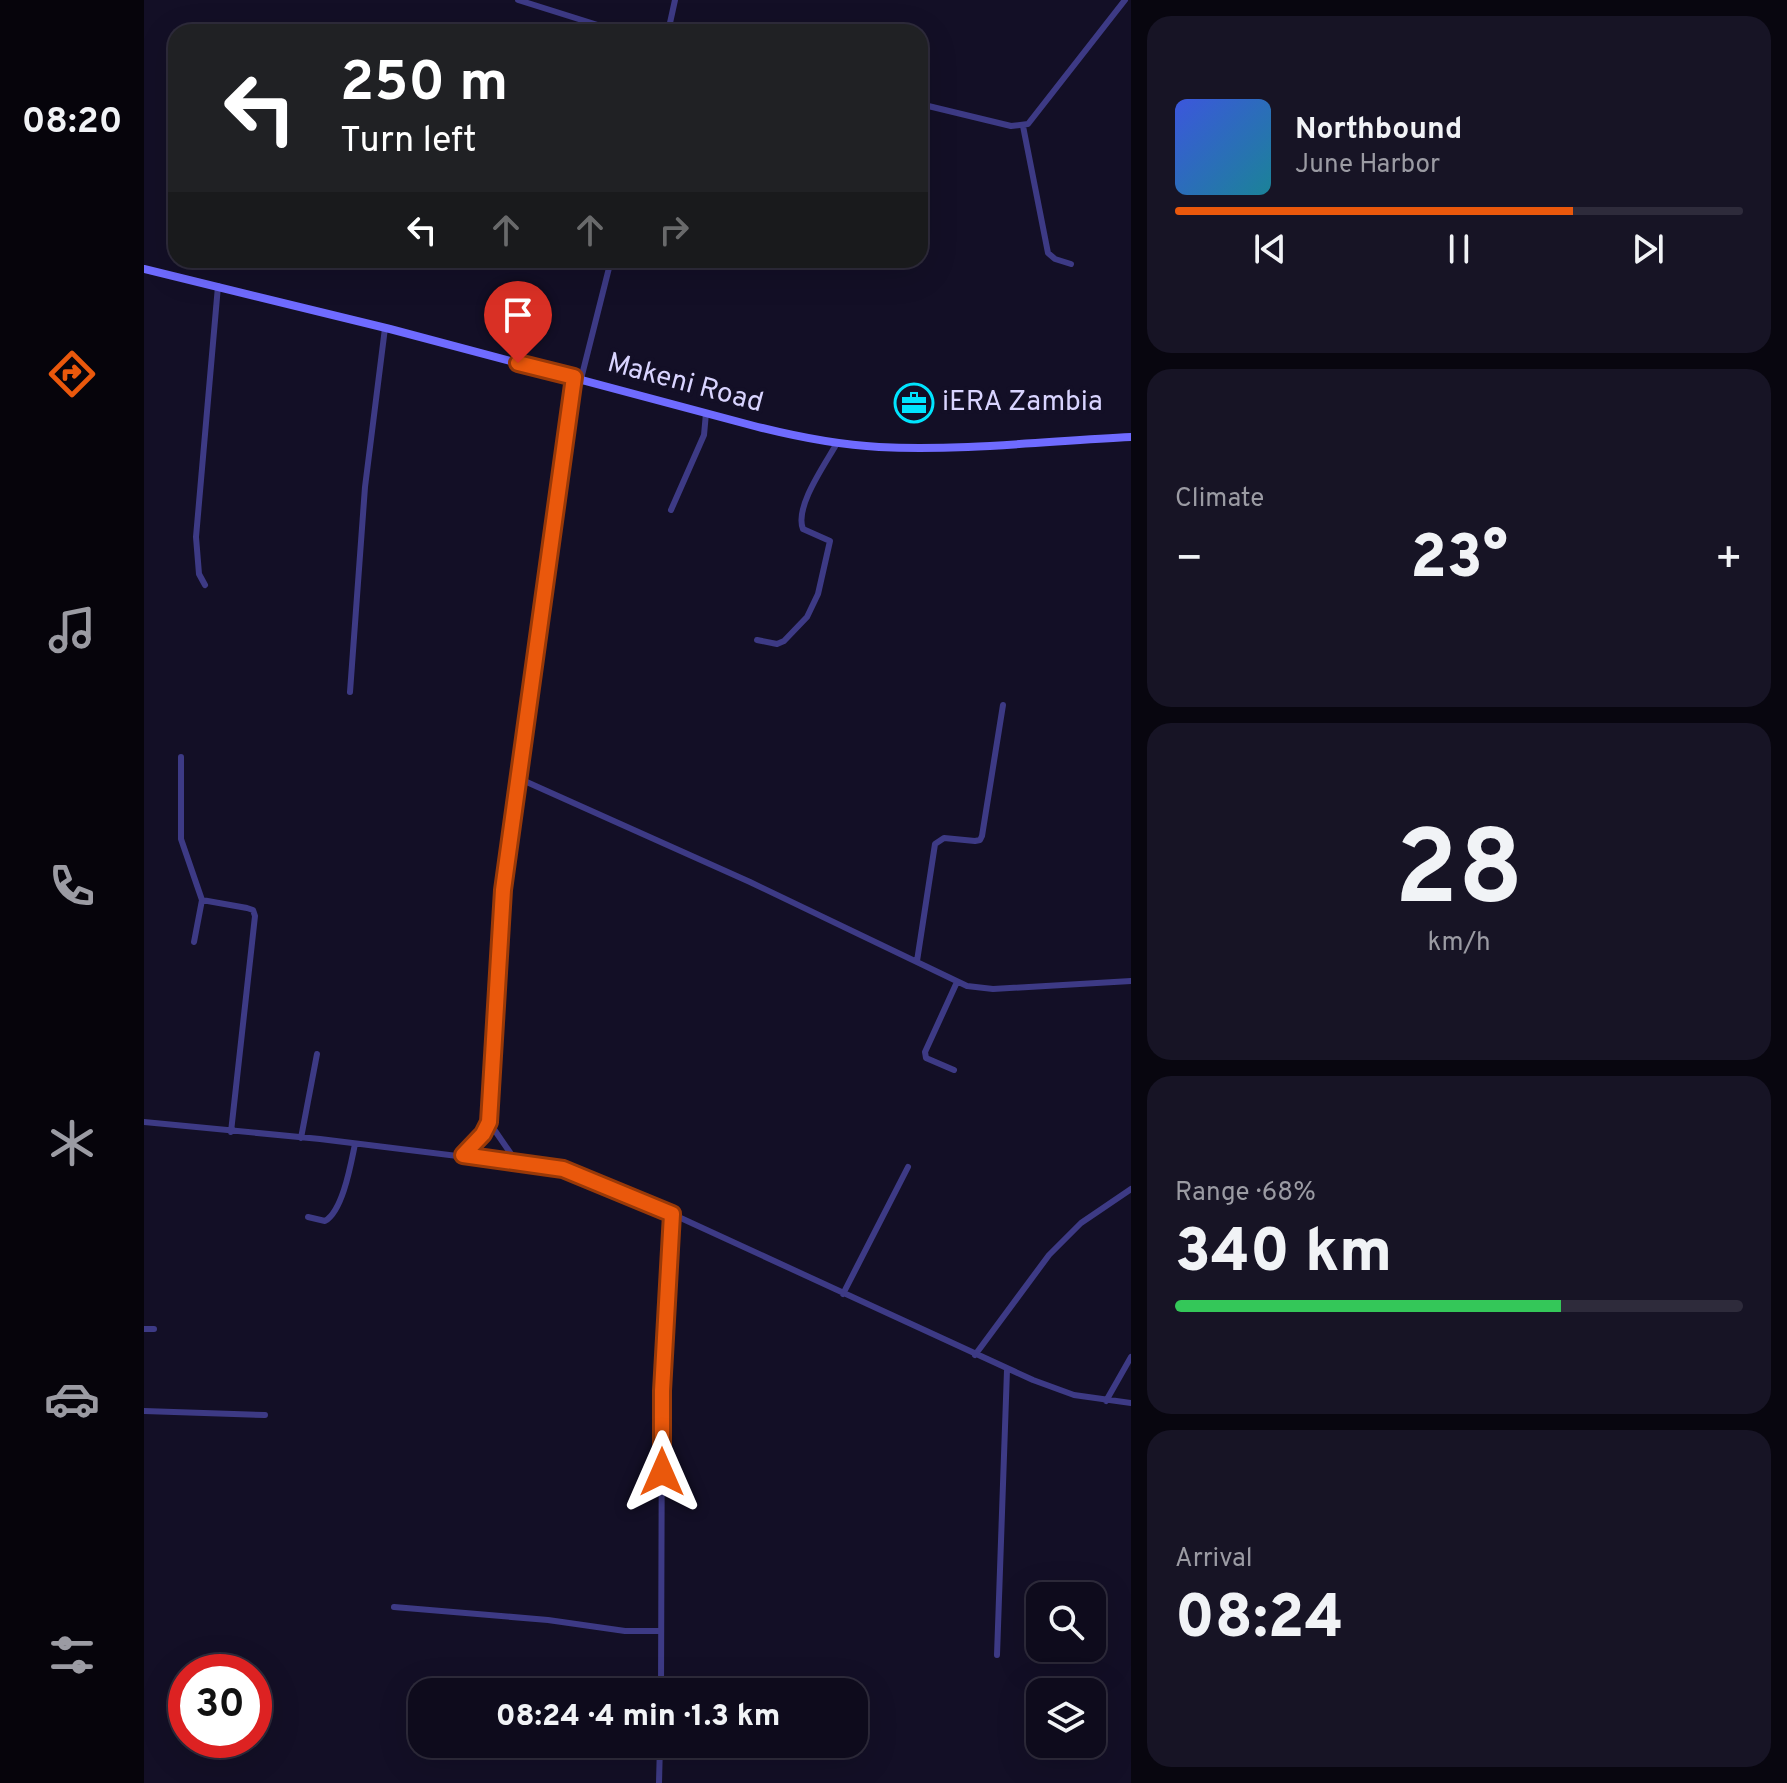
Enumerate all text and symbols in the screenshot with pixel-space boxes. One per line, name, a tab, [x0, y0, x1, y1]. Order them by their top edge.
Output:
text: 250 m	[340, 50, 508, 120]
icon: left	[208, 56, 312, 160]
text: 08:20	[22, 100, 122, 146]
text: Northbound	[1295, 112, 1462, 149]
text: Turn left	[340, 119, 477, 165]
text: June Harbor	[1295, 149, 1440, 182]
icon: left	[400, 208, 444, 252]
icon: ahead	[484, 208, 528, 252]
icon: ahead	[568, 208, 612, 252]
icon: right	[652, 208, 696, 252]
icon: previous	[1248, 227, 1292, 271]
icon: pause	[1437, 227, 1481, 271]
icon: next	[1626, 227, 1670, 271]
pin	[484, 281, 552, 363]
icon: arrive	[496, 293, 540, 337]
icon: directions	[44, 346, 100, 402]
street label: Makeni Road	[603, 346, 767, 422]
office icon: iERA Zambia	[893, 382, 935, 424]
place label: iERA Zambia	[942, 385, 1103, 421]
text: Climate	[1175, 483, 1264, 516]
text: 23°	[1410, 523, 1508, 599]
text: −	[1175, 533, 1203, 589]
text: +	[1715, 533, 1743, 589]
icon: music	[44, 602, 100, 658]
text: 28	[1394, 809, 1524, 941]
icon: phone	[44, 858, 100, 914]
text: km/h	[1427, 927, 1491, 960]
icon: climate	[44, 1115, 100, 1171]
text: Range · 68%	[1175, 1177, 1316, 1210]
text: 340 km	[1175, 1217, 1392, 1293]
icon: car	[44, 1371, 100, 1427]
position arrow	[620, 1430, 704, 1514]
text: Arrival	[1175, 1543, 1253, 1576]
map controls	[1026, 1582, 1106, 1758]
button: search	[1026, 1582, 1106, 1662]
text: 08:24	[1175, 1583, 1344, 1659]
icon: filters	[44, 1627, 100, 1683]
speed limit sign: 30	[168, 1654, 272, 1758]
button: layers	[1026, 1678, 1106, 1758]
text: 08:24 · 4 min · 1.3 km	[496, 1699, 780, 1736]

